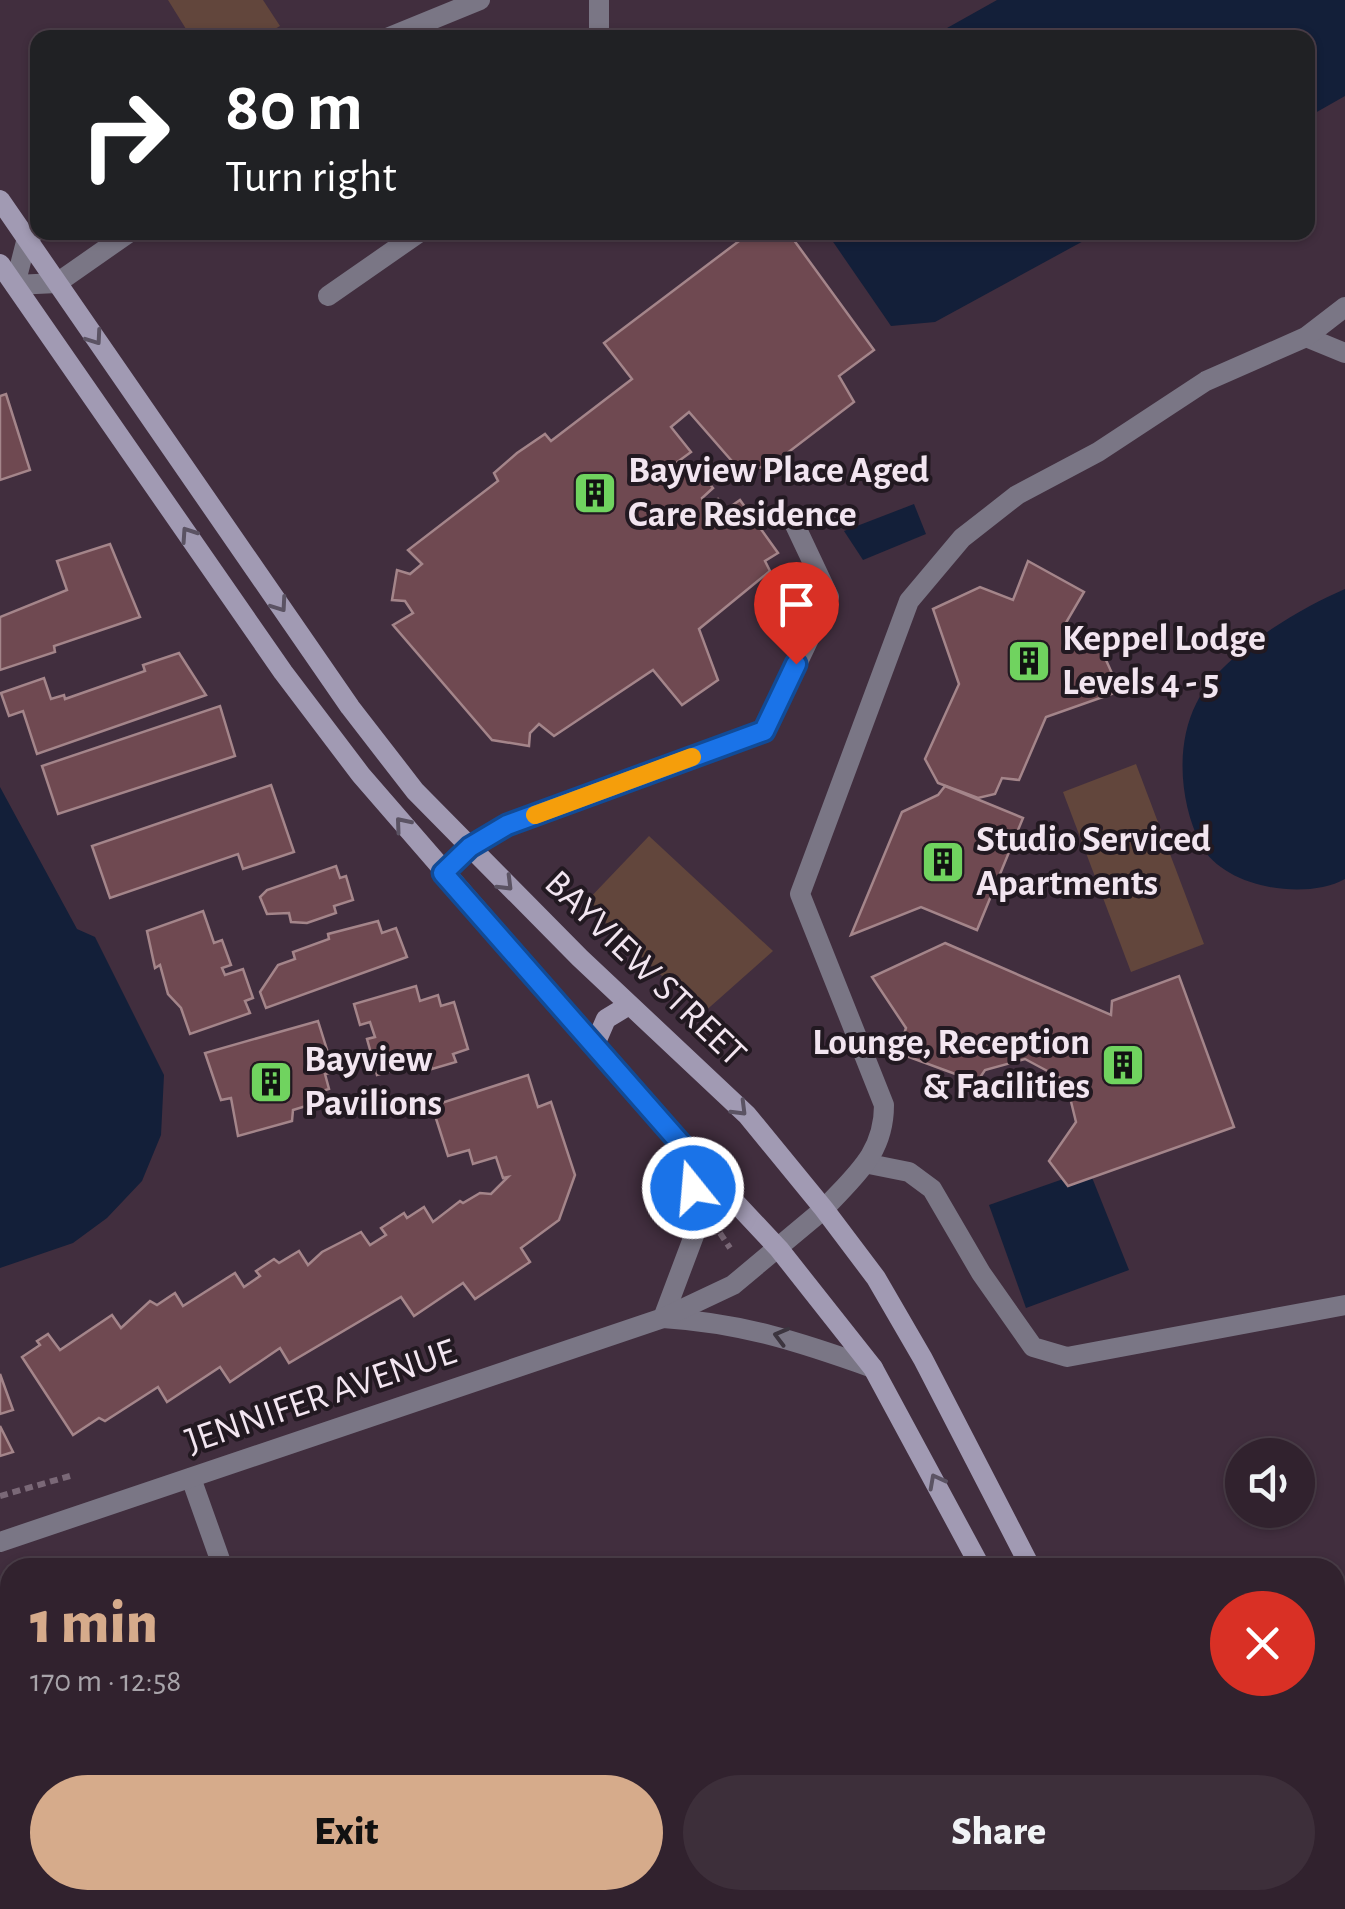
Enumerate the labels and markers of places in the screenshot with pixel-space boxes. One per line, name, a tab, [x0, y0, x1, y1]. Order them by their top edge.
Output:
place label: Bayview Place Aged Care Residence	[628, 452, 929, 534]
building icon: Bayview Place Aged Care Residence	[572, 470, 618, 516]
pin	[754, 562, 839, 665]
place label: Keppel Lodge Levels 4 - 5	[1062, 620, 1266, 702]
building icon: Keppel Lodge Levels 4 - 5	[1006, 638, 1052, 684]
place label: Studio Serviced Apartments	[976, 821, 1211, 903]
building icon: Studio Serviced Apartments	[920, 839, 966, 885]
place label: Lounge, Reception & Facilities	[812, 1024, 1090, 1106]
place label: Bayview Pavilions	[304, 1041, 442, 1123]
building icon: Lounge, Reception & Facilities	[1100, 1042, 1146, 1088]
building icon: Bayview Pavilions	[248, 1059, 294, 1105]

